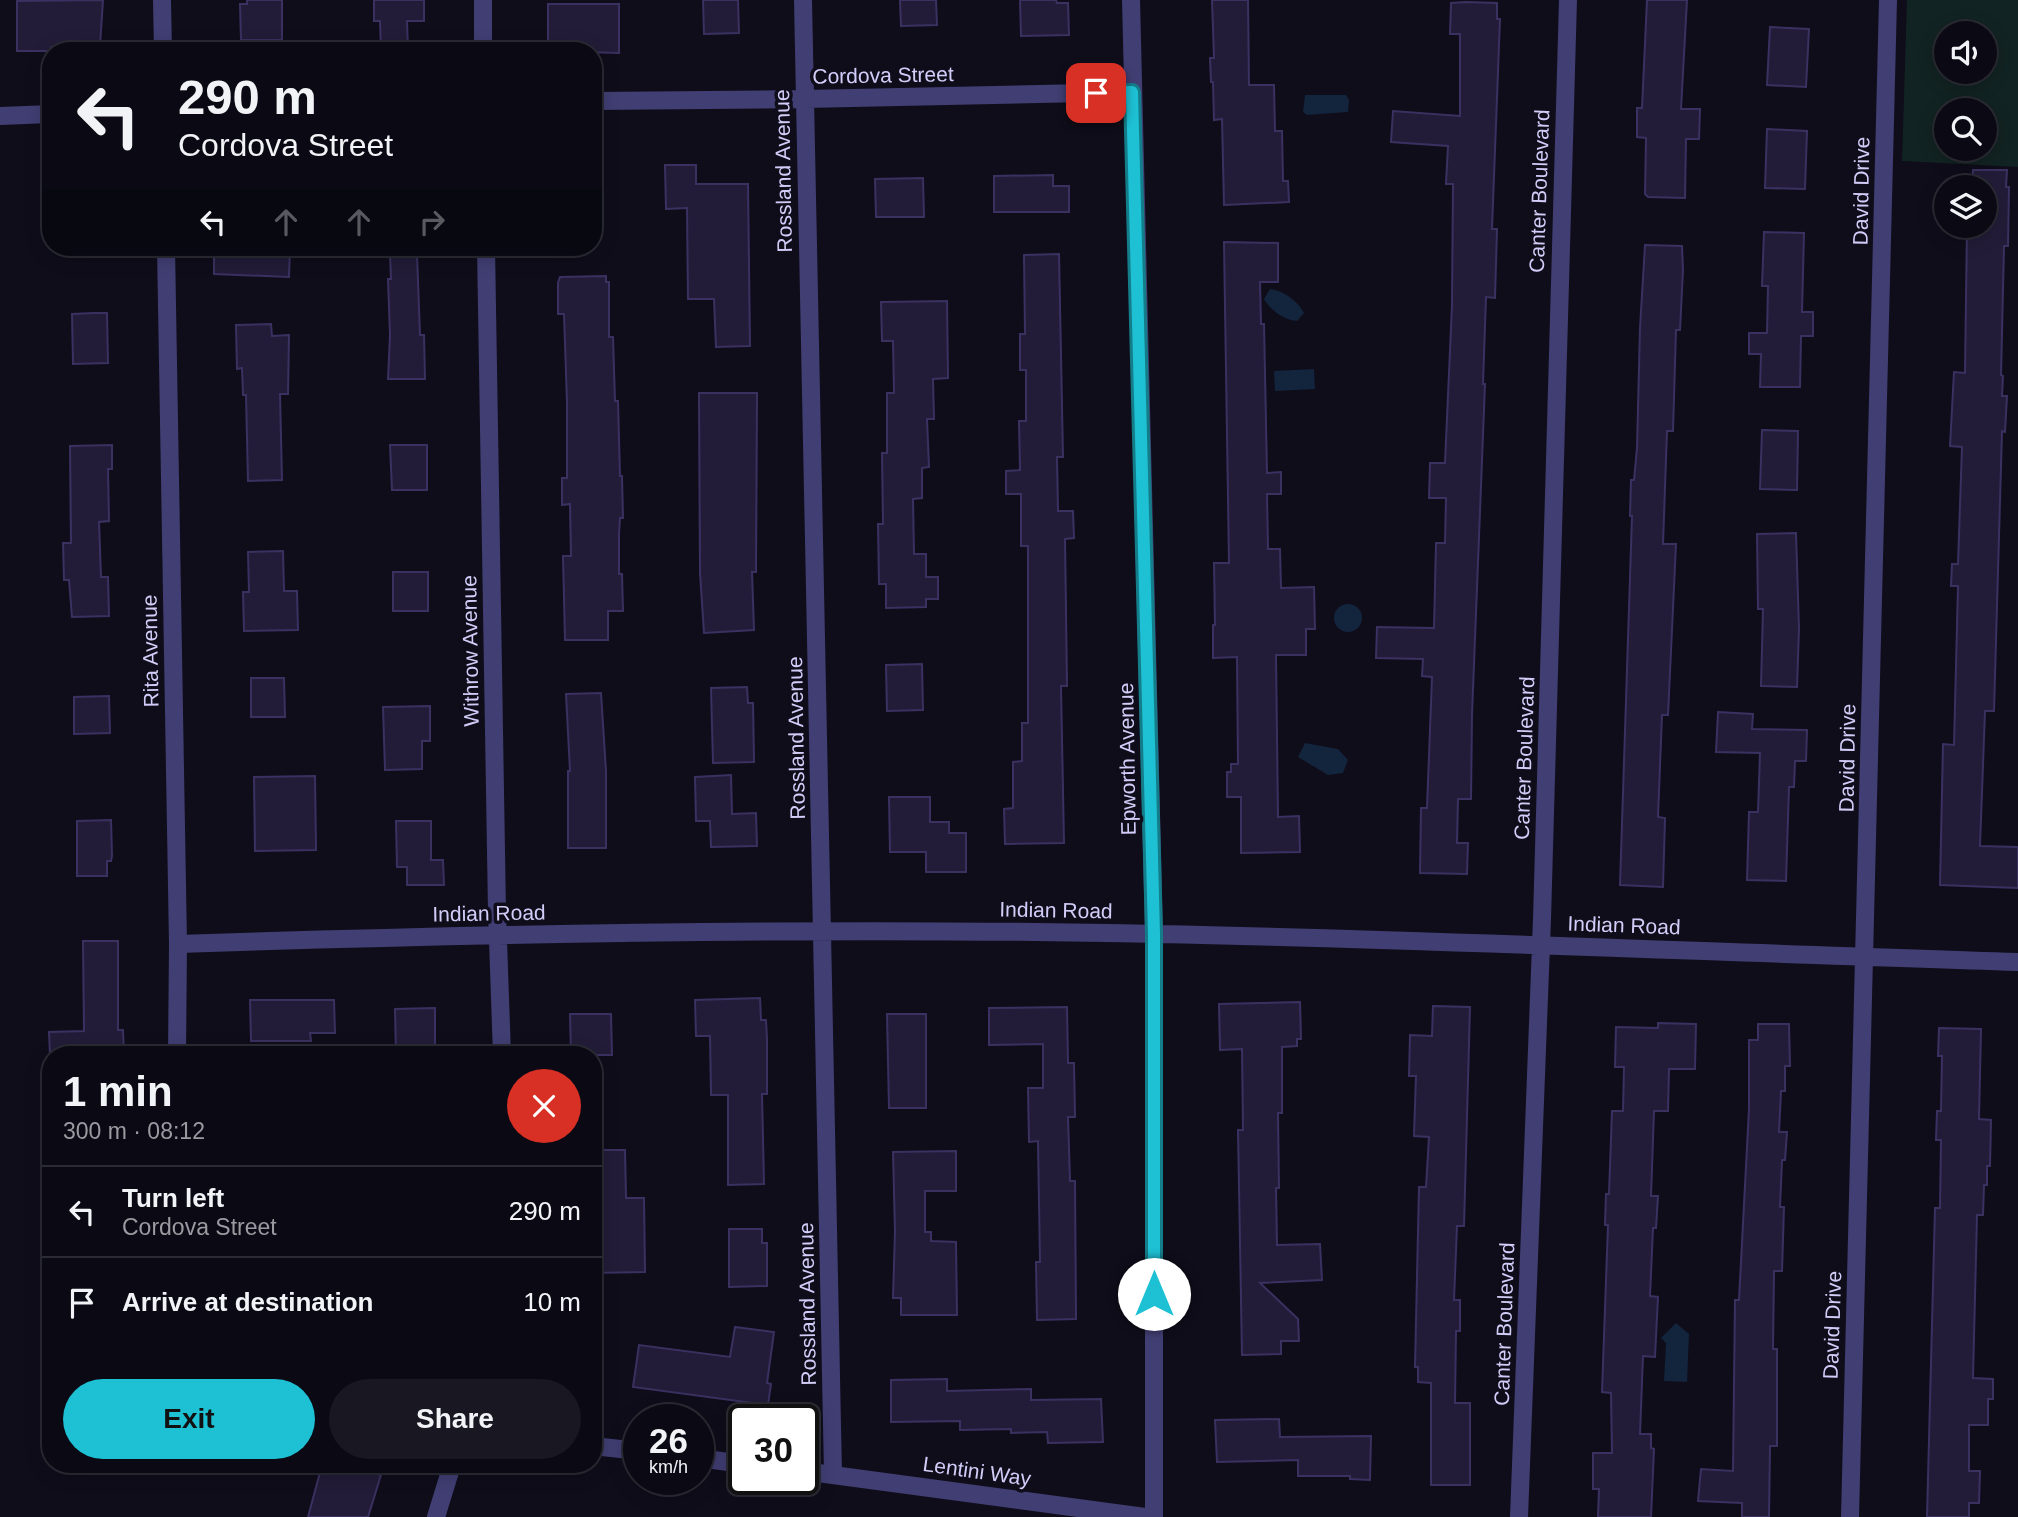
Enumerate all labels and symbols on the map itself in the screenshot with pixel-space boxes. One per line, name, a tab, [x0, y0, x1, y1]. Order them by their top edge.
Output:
street label: Cordova Street	[812, 62, 954, 88]
pin	[1066, 63, 1126, 123]
street label: Rossland Avenue	[770, 89, 796, 253]
street label: Canter Boulevard	[1525, 109, 1553, 273]
street label: David Drive	[1849, 137, 1873, 245]
street label: Withrow Avenue	[457, 575, 483, 727]
street label: Rita Avenue	[138, 594, 162, 708]
street label: Rossland Avenue	[783, 656, 809, 820]
street label: Canter Boulevard	[1510, 676, 1538, 840]
street label: Epworth Avenue	[1114, 683, 1140, 835]
street label: David Drive	[1835, 704, 1859, 812]
street label: Indian Road	[999, 898, 1113, 922]
street label: Indian Road	[432, 901, 546, 925]
street label: Indian Road	[1567, 912, 1681, 938]
street label: Rossland Avenue	[794, 1222, 820, 1386]
street label: Canter Boulevard	[1490, 1242, 1518, 1406]
position arrow	[1117, 1257, 1191, 1331]
street label: David Drive	[1819, 1270, 1845, 1380]
speed limit sign: 30	[728, 1404, 819, 1495]
street label: Lentini Way	[921, 1452, 1033, 1490]

